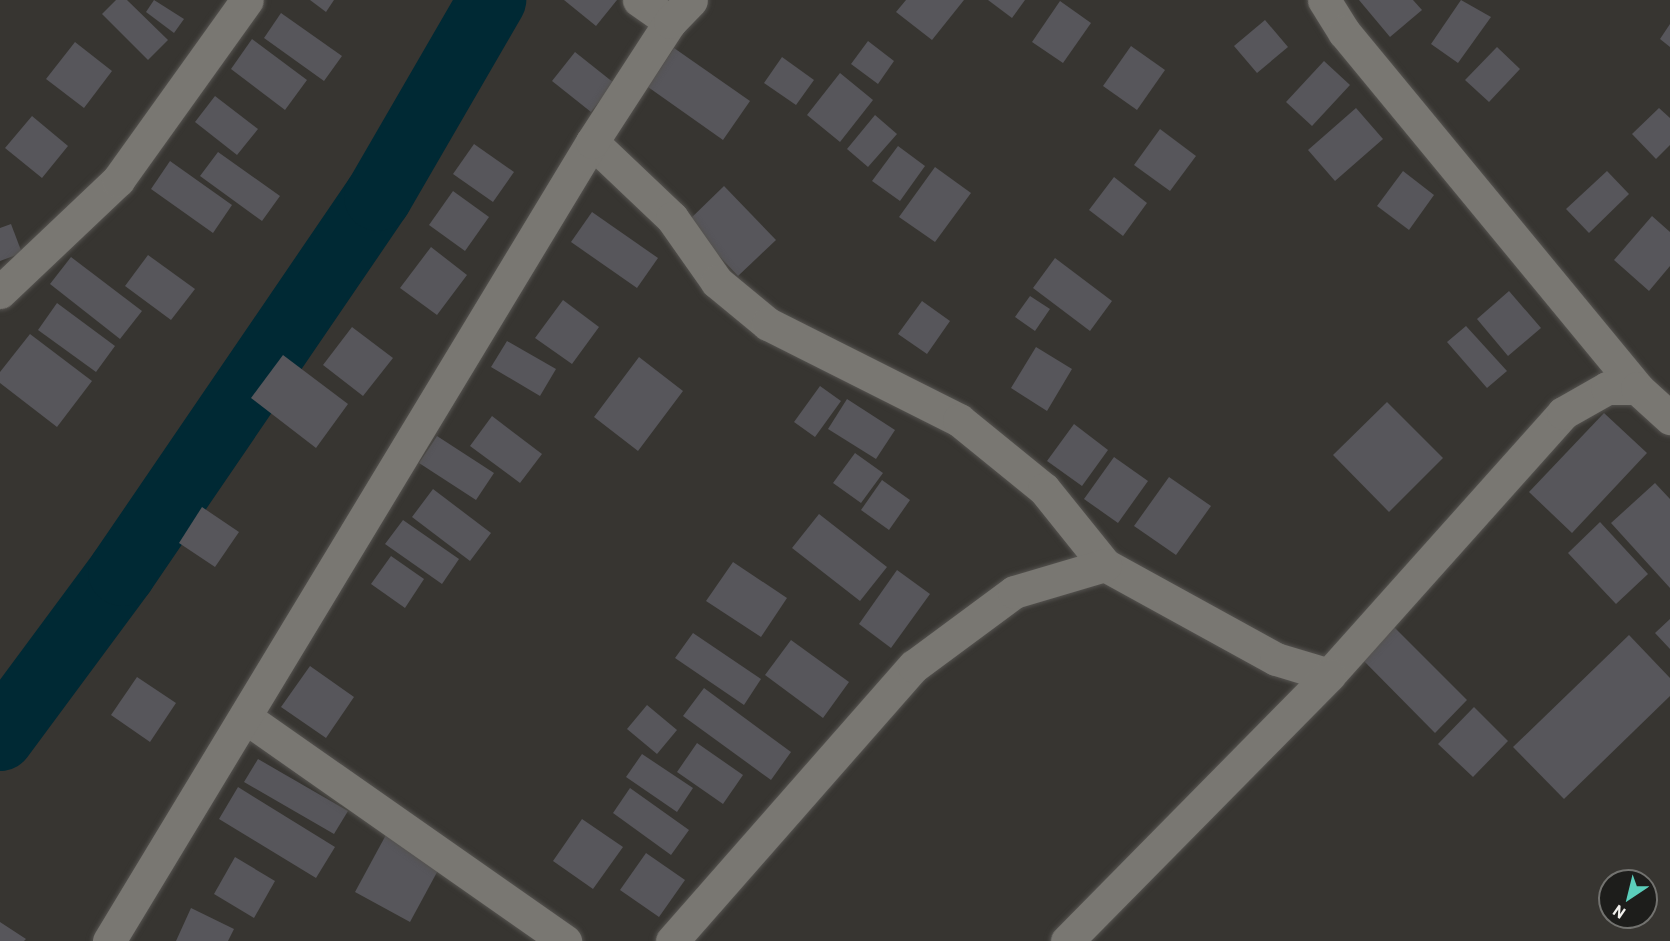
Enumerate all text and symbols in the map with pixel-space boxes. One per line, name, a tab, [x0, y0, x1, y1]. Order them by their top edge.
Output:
north arrow	[1598, 869, 1658, 929]
text: N	[1609, 902, 1628, 923]

